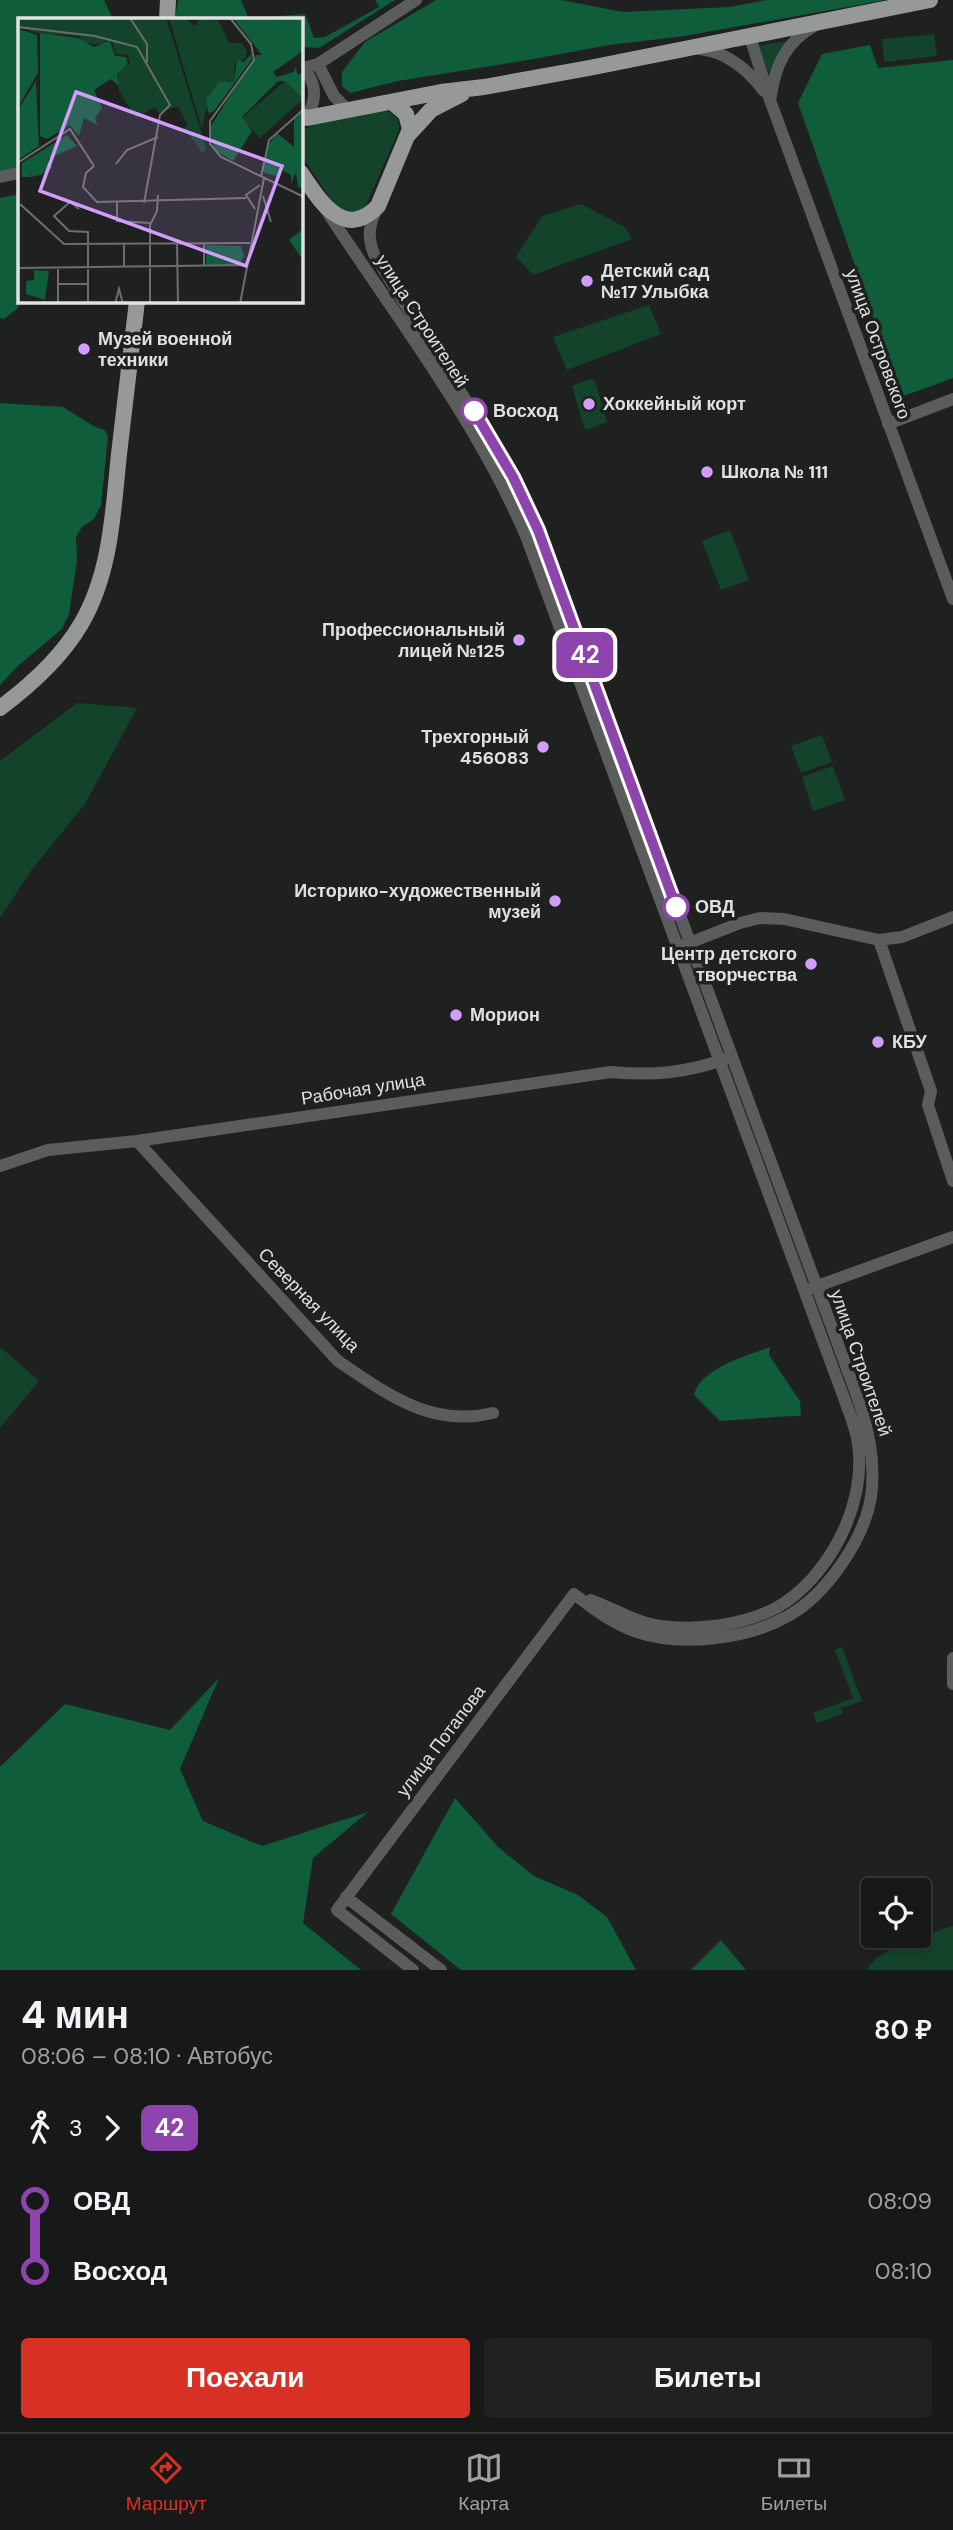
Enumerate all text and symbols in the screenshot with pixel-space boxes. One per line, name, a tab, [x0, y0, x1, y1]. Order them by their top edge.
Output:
inset map	[18, 18, 303, 303]
street label: улица Строителей	[370, 250, 474, 392]
place label: Детский сад №17 Улыбка	[601, 259, 710, 304]
street label: улица Островского	[840, 266, 916, 422]
marker: Детский сад №17 Улыбка	[579, 273, 595, 289]
place label: Музей военной техники	[98, 327, 232, 372]
marker: Музей военной техники	[76, 341, 92, 357]
place label: Хоккейный корт	[603, 392, 746, 416]
marker: Хоккейный корт	[581, 396, 597, 412]
marker: Восход	[461, 398, 487, 424]
place label: Восход	[493, 399, 559, 423]
place label: Школа № 111	[721, 460, 828, 484]
marker: Школа № 111	[699, 464, 715, 480]
place label: Профессиональный лицей №125	[322, 618, 505, 663]
marker: Профессиональный лицей №125	[511, 632, 527, 648]
line badge: 42	[554, 632, 616, 678]
text: 42	[570, 639, 600, 670]
place label: Трехгорный 456083	[421, 725, 529, 770]
marker: Трехгорный 456083	[535, 739, 551, 755]
place label: Историко-художественный музей	[294, 879, 541, 924]
marker: Историко-художественный музей	[547, 893, 563, 909]
marker: ОВД	[663, 894, 689, 920]
place label: ОВД	[695, 895, 735, 919]
place label: Центр детского творчества	[661, 942, 798, 987]
marker: Центр детского творчества	[803, 956, 819, 972]
place label: Морион	[470, 1003, 540, 1027]
marker: Морион	[448, 1007, 464, 1023]
place label: КБУ	[892, 1030, 927, 1054]
marker: КБУ	[870, 1034, 886, 1050]
street label: Рабочая улица	[300, 1067, 427, 1111]
street label: Северная улица	[253, 1243, 366, 1358]
street label: улица Строителей	[825, 1286, 897, 1440]
street label: улица Потапова	[391, 1679, 491, 1802]
map controls	[861, 1878, 931, 1948]
button: locate	[861, 1878, 931, 1948]
text: 4 мин	[21, 1990, 129, 2040]
text: 80 ₽	[874, 2013, 932, 2047]
text: 08:06 – 08:10 · Автобус	[21, 2041, 273, 2071]
icon: walk	[21, 2109, 59, 2147]
icon: forward	[93, 2109, 131, 2147]
text: 42	[155, 2112, 184, 2143]
text: 3	[69, 2113, 83, 2143]
text: ОВД	[73, 2184, 130, 2218]
text: 08:09	[867, 2186, 932, 2216]
text: Восход	[73, 2254, 167, 2288]
text: 08:10	[875, 2256, 932, 2286]
button: Поехали	[21, 2338, 470, 2418]
button: Билеты	[484, 2338, 932, 2418]
tab: Маршрут	[126, 2449, 207, 2516]
tab: Карта	[458, 2449, 509, 2516]
tab: Билеты	[761, 2449, 827, 2516]

